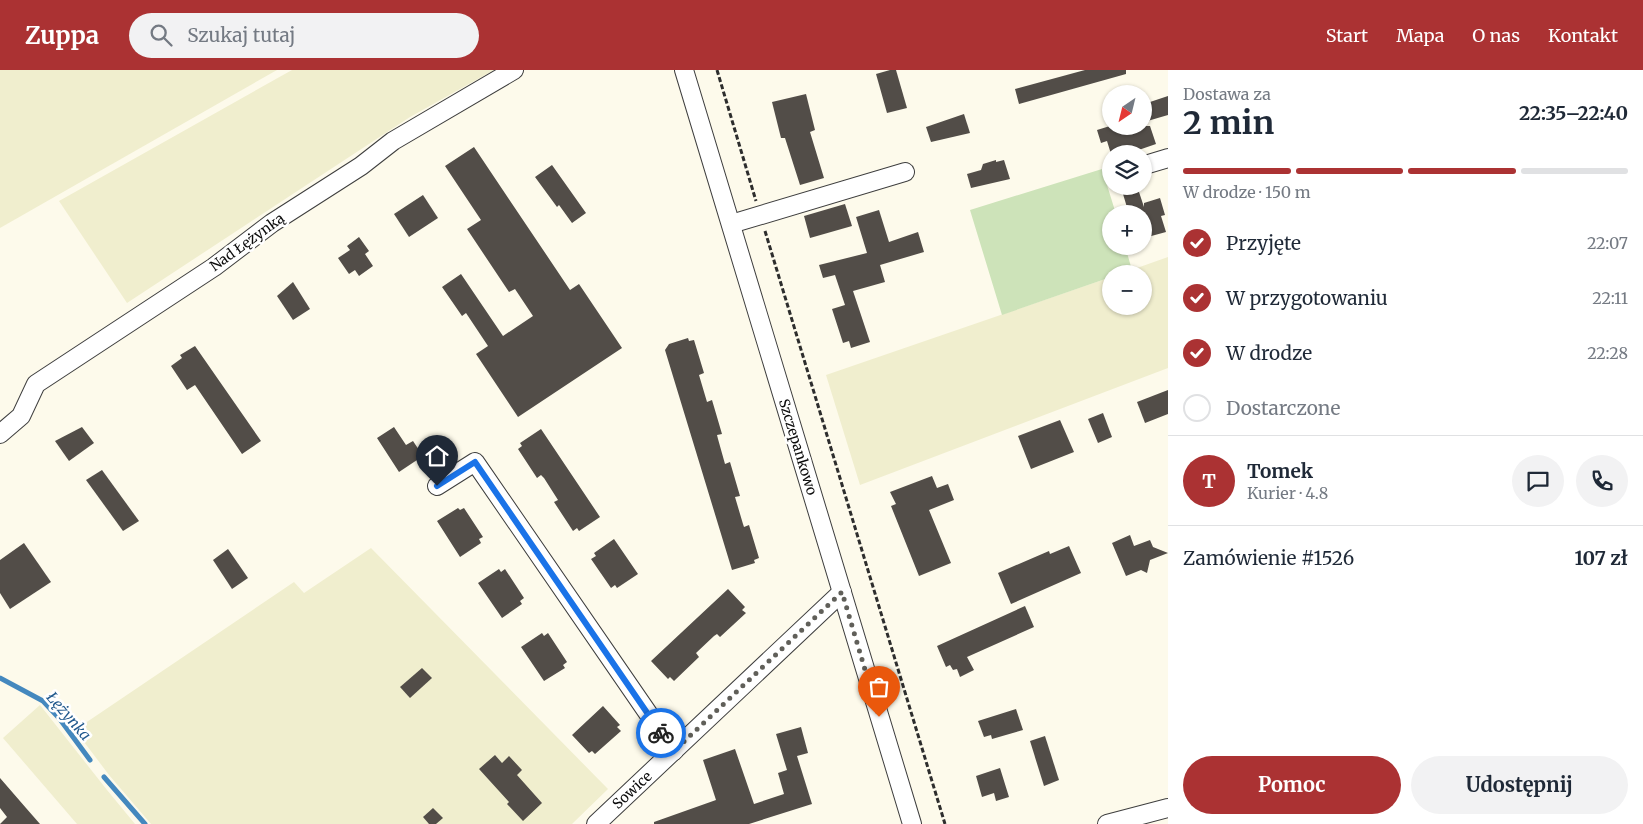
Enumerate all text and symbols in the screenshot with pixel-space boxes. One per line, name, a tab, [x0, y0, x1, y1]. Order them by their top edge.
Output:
search box	[129, 13, 479, 58]
text: Zuppa	[25, 20, 99, 51]
icon: search	[147, 21, 175, 49]
text: Szukaj tutaj	[187, 23, 295, 47]
text: Start	[1326, 24, 1368, 47]
text: Mapa	[1396, 24, 1444, 47]
text: O nas	[1472, 24, 1520, 47]
text: Kontakt	[1548, 24, 1618, 47]
text: Dostawa za	[1183, 84, 1271, 104]
north arrow	[1102, 85, 1152, 135]
map controls	[1102, 85, 1152, 315]
text: 22:35–22:40	[1519, 101, 1628, 125]
text: 2 min	[1183, 103, 1274, 143]
button: layers	[1102, 145, 1152, 195]
text: W drodze · 150 m	[1183, 182, 1311, 202]
button: +	[1102, 205, 1152, 255]
street label: Nad Łężynką	[206, 209, 288, 275]
icon: check	[1183, 229, 1211, 257]
text: Przyjęte	[1226, 231, 1301, 255]
text: 22:07	[1587, 233, 1628, 253]
button: −	[1102, 265, 1152, 315]
icon: check	[1183, 284, 1211, 312]
text: W przygotowaniu	[1226, 286, 1388, 310]
text: 22:11	[1592, 288, 1628, 308]
icon: check	[1183, 339, 1211, 367]
text: W drodze	[1226, 341, 1312, 365]
text: 22:28	[1587, 343, 1628, 363]
text: Dostarczone	[1226, 396, 1340, 420]
street label: Szczepankowo	[775, 397, 821, 497]
pin	[416, 435, 458, 486]
icon: home	[423, 442, 451, 470]
button: chat	[1512, 455, 1564, 507]
button: phone	[1576, 455, 1628, 507]
text: Tomek	[1247, 459, 1313, 483]
text: T	[1202, 469, 1216, 493]
text: Kurier · 4.8	[1247, 483, 1328, 503]
text: Zamówienie #1526	[1183, 546, 1354, 570]
text: 107 zł	[1574, 546, 1628, 570]
pin	[858, 666, 900, 717]
icon: bag	[865, 673, 893, 701]
water label: Łężynka	[43, 688, 95, 744]
courier	[636, 708, 686, 758]
icon: bike	[647, 719, 675, 747]
button: Pomoc	[1183, 756, 1401, 814]
button: Udostępnij	[1411, 756, 1628, 814]
street label: Sowice	[609, 767, 655, 813]

